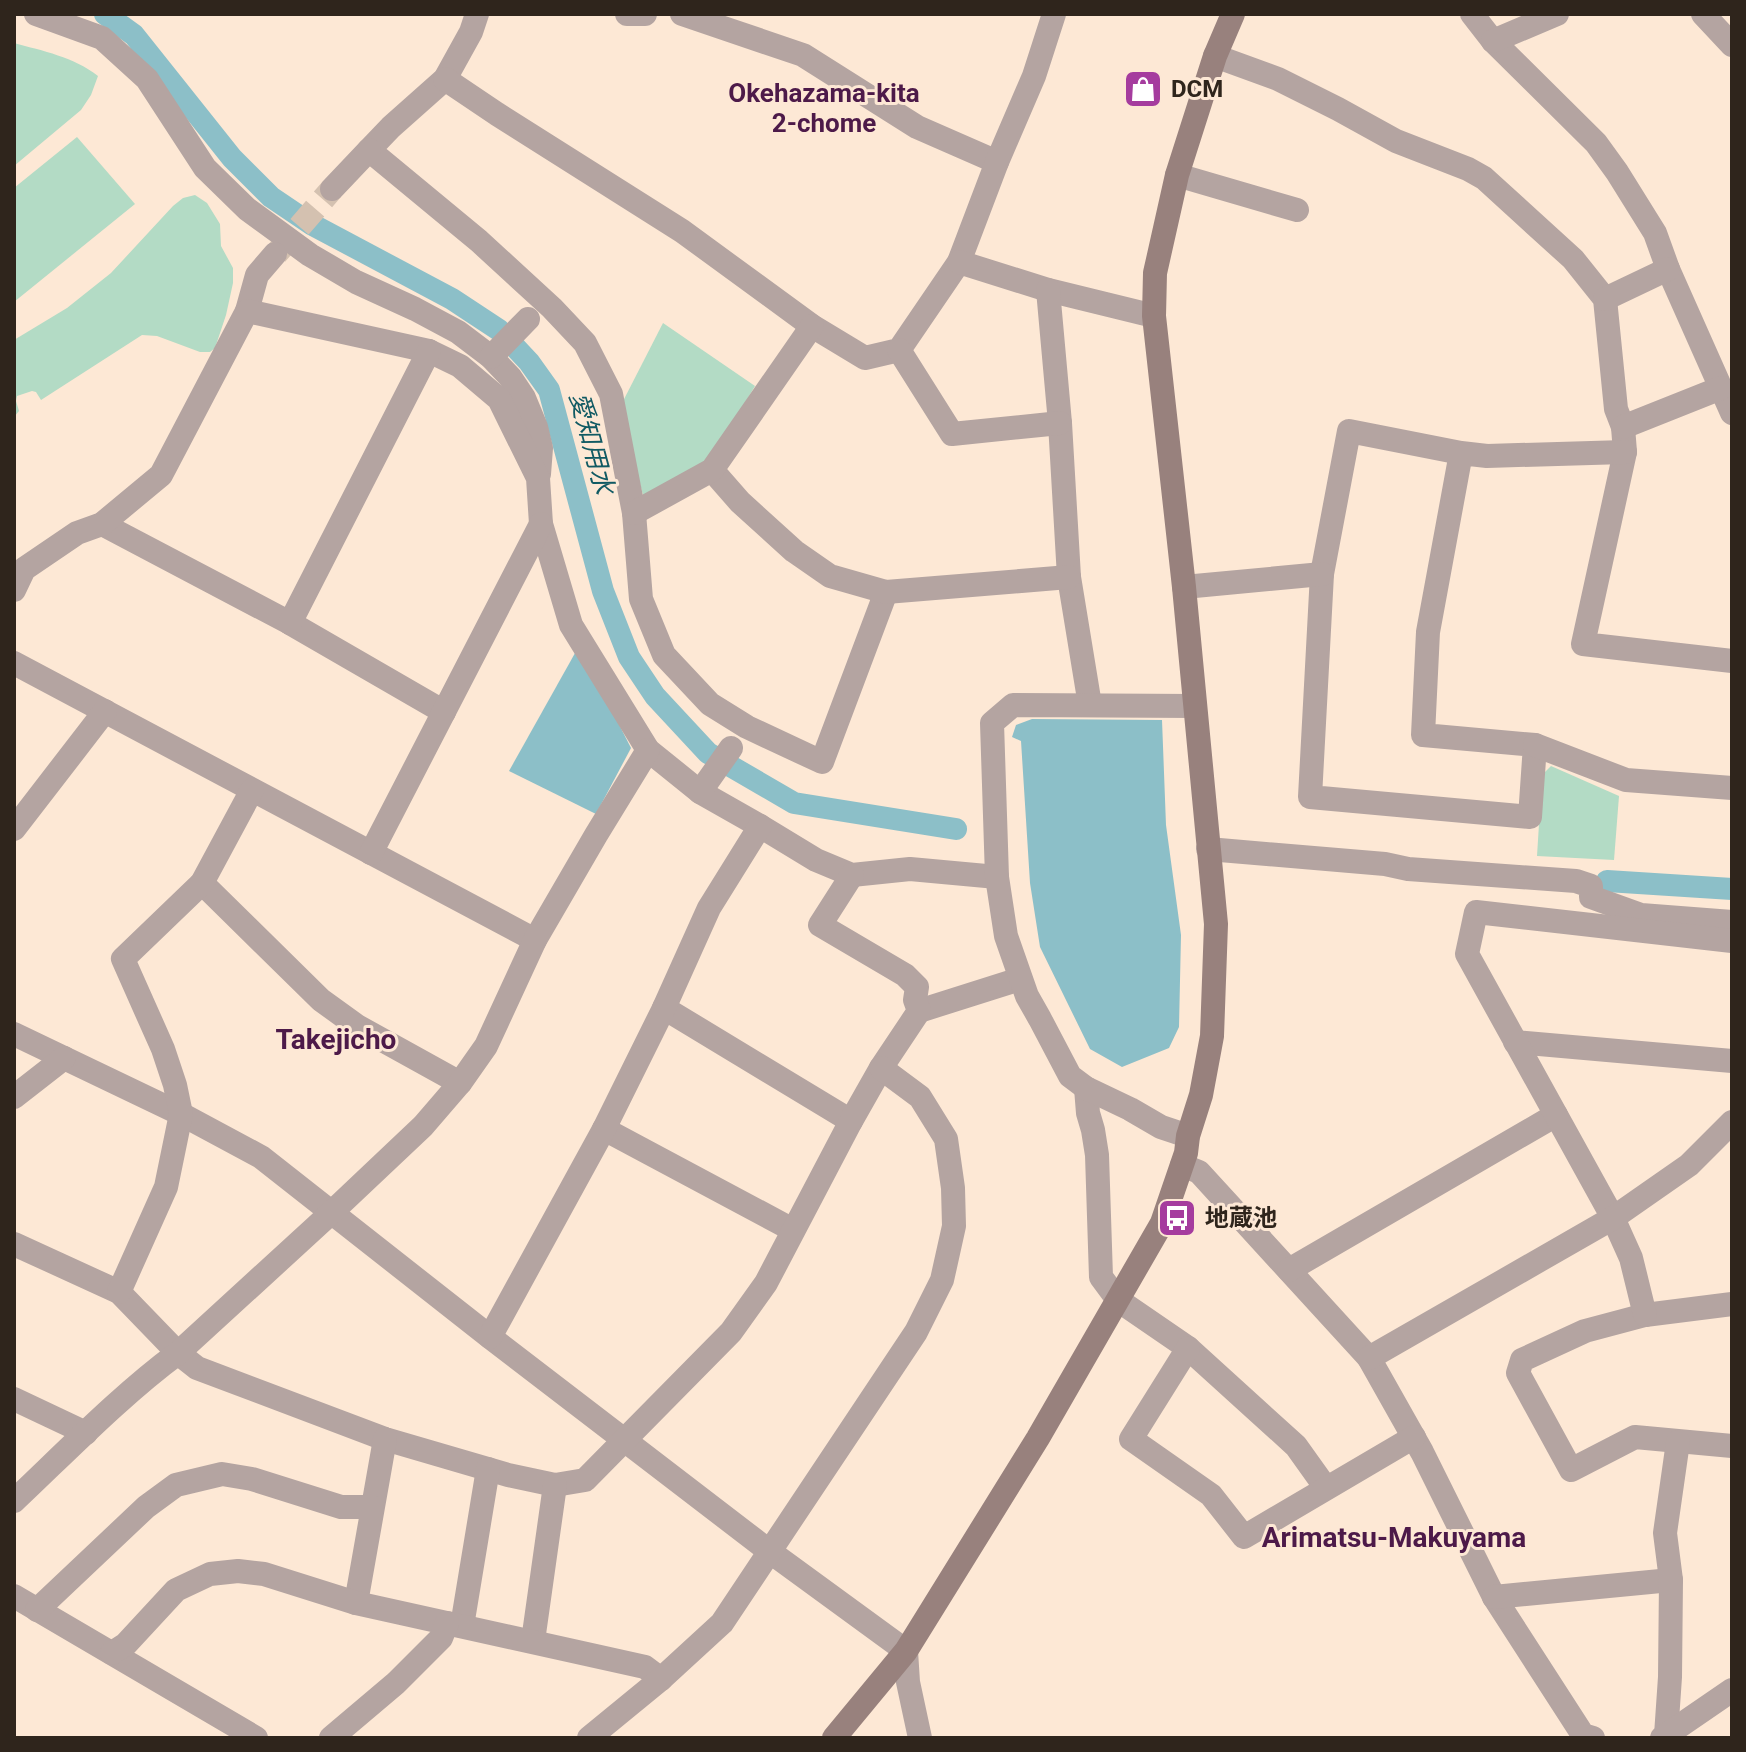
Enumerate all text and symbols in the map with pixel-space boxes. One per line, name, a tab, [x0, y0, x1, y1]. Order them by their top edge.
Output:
shop icon: DCM	[1122, 68, 1164, 110]
place label: DCM	[1171, 75, 1223, 103]
district label: Okehazama-kita 2-chome	[728, 78, 920, 138]
water label: 愛知用水	[564, 389, 621, 500]
district label: Takejicho	[276, 1023, 396, 1056]
bus stop icon: 地蔵池	[1156, 1197, 1198, 1239]
place label: 地蔵池	[1205, 1204, 1277, 1232]
district label: Arimatsu-Makuyama	[1262, 1521, 1526, 1554]

